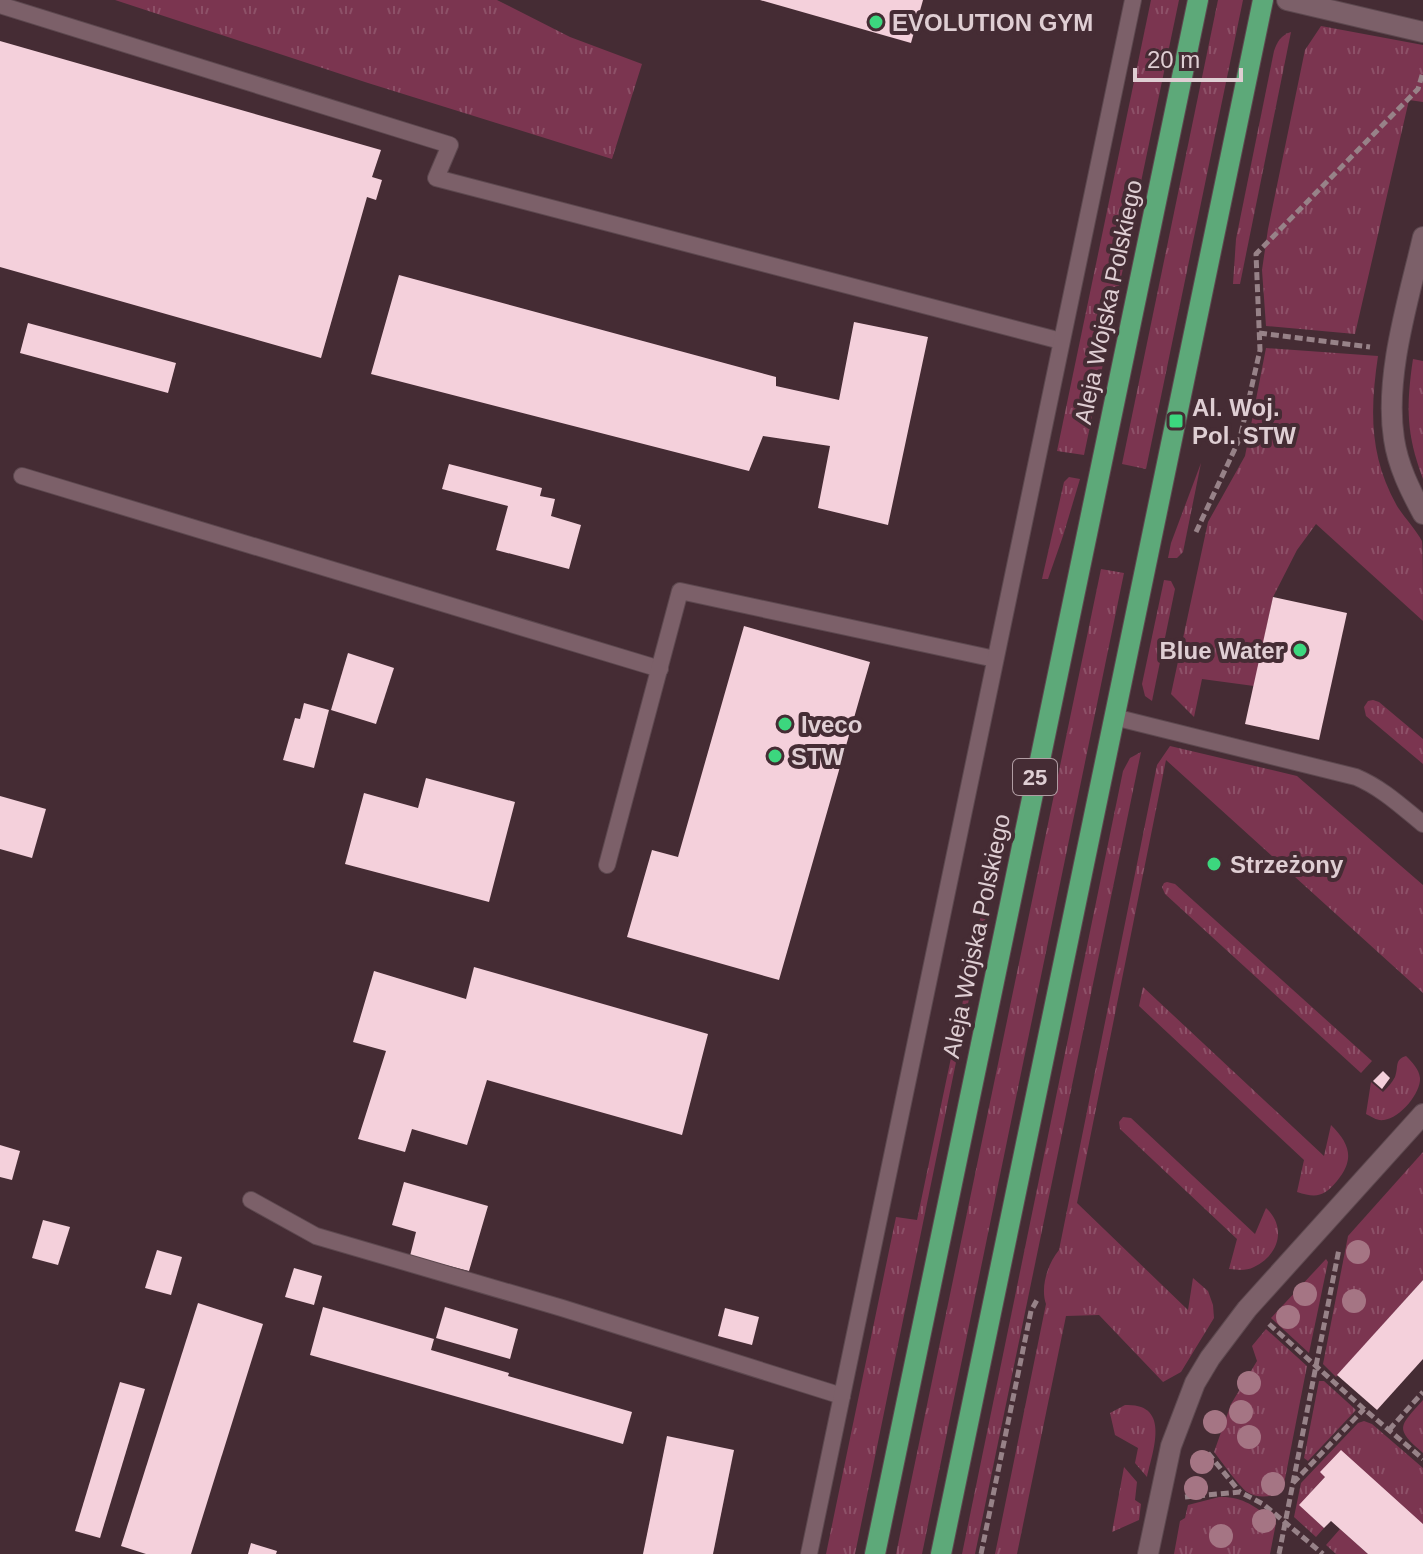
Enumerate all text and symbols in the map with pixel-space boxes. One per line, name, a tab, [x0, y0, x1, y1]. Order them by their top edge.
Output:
place label: EVOLUTION GYM	[892, 9, 1093, 36]
marker: EVOLUTION GYM	[867, 13, 885, 31]
scale bar	[1135, 32, 1241, 82]
text: 20 m	[1147, 46, 1200, 73]
street label: Aleja Wojska Polskiego	[1069, 177, 1147, 427]
place label: Al. Woj. Pol. STW	[1192, 394, 1296, 449]
marker: Al. Woj. Pol. STW	[1167, 412, 1185, 430]
place label: Blue Water	[1160, 637, 1284, 664]
marker: Blue Water	[1291, 641, 1309, 659]
place label: Iveco	[801, 711, 862, 738]
marker: Iveco	[776, 715, 794, 733]
place label: STW	[791, 743, 845, 770]
marker: STW	[766, 747, 784, 765]
road number: 25	[1013, 759, 1057, 795]
street label: Aleja Wojska Polskiego	[937, 811, 1015, 1061]
place label: Strzeżony	[1230, 851, 1344, 878]
marker: Strzeżony	[1205, 855, 1223, 873]

